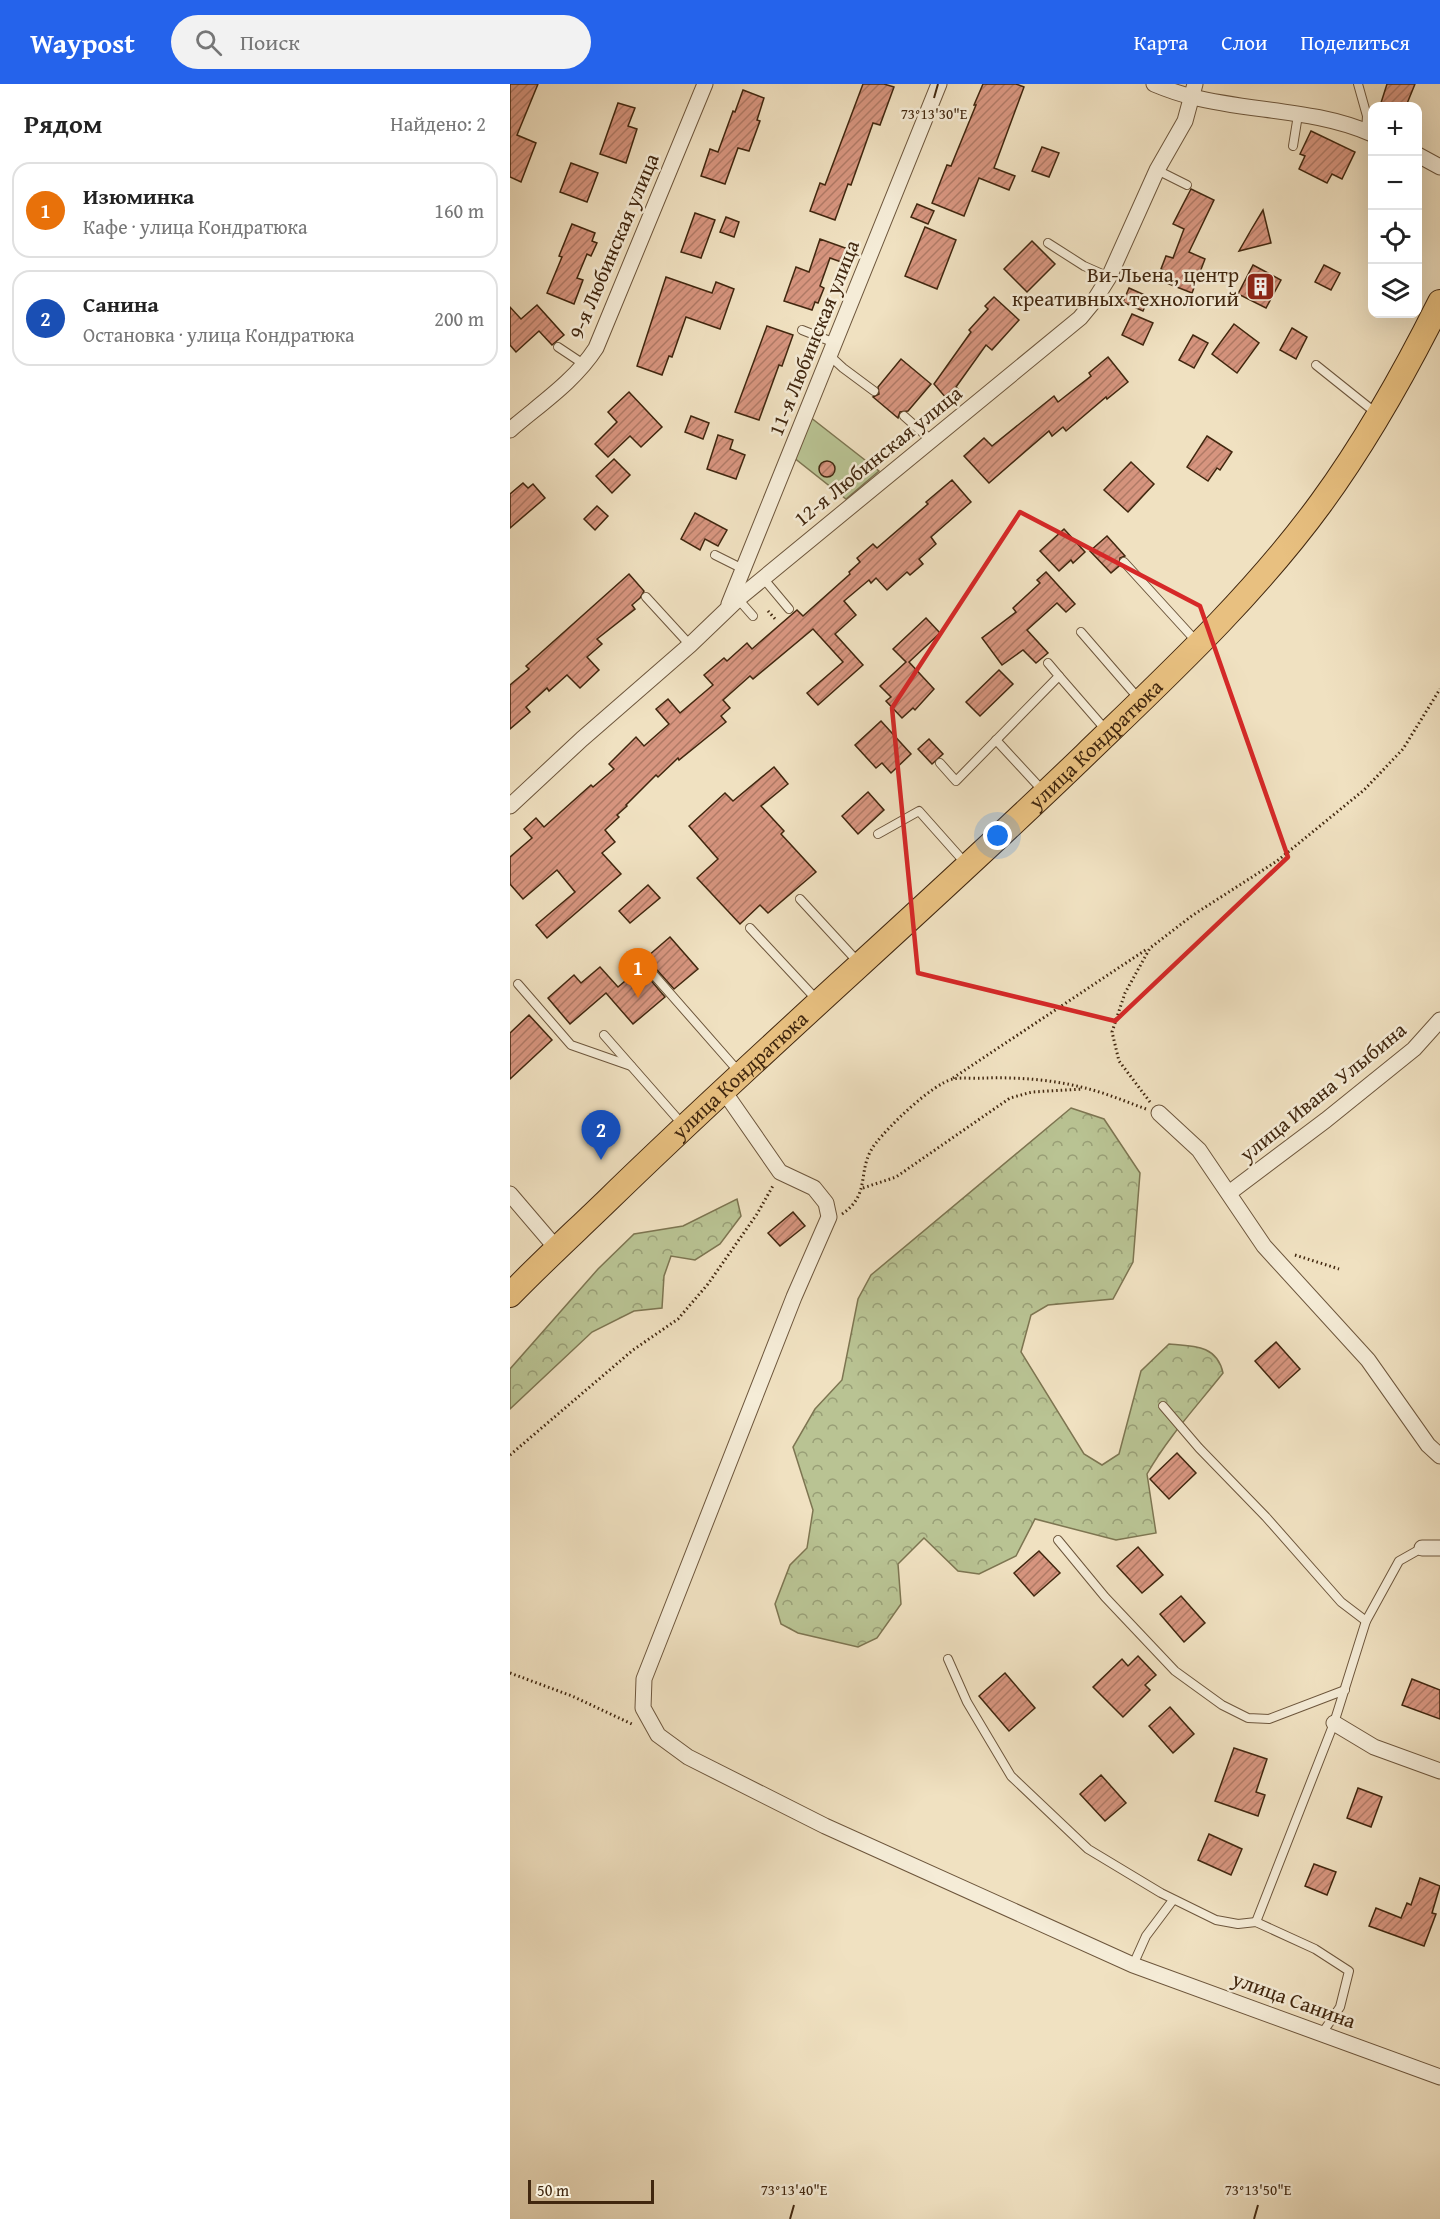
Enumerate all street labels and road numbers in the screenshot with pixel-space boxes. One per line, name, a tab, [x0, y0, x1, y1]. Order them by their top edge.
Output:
street label: 9-я Любинская улица	[560, 148, 667, 343]
street label: 11-я Любинская улица	[760, 235, 867, 440]
street label: 12-я Любинская улица	[787, 378, 969, 533]
street label: улица Кондратюка	[1021, 672, 1170, 817]
street label: улица Кондратюка	[664, 1004, 815, 1147]
street label: улица Ивана Улыбина	[1232, 1014, 1413, 1169]
street label: улица Санина	[1227, 1962, 1360, 2036]

